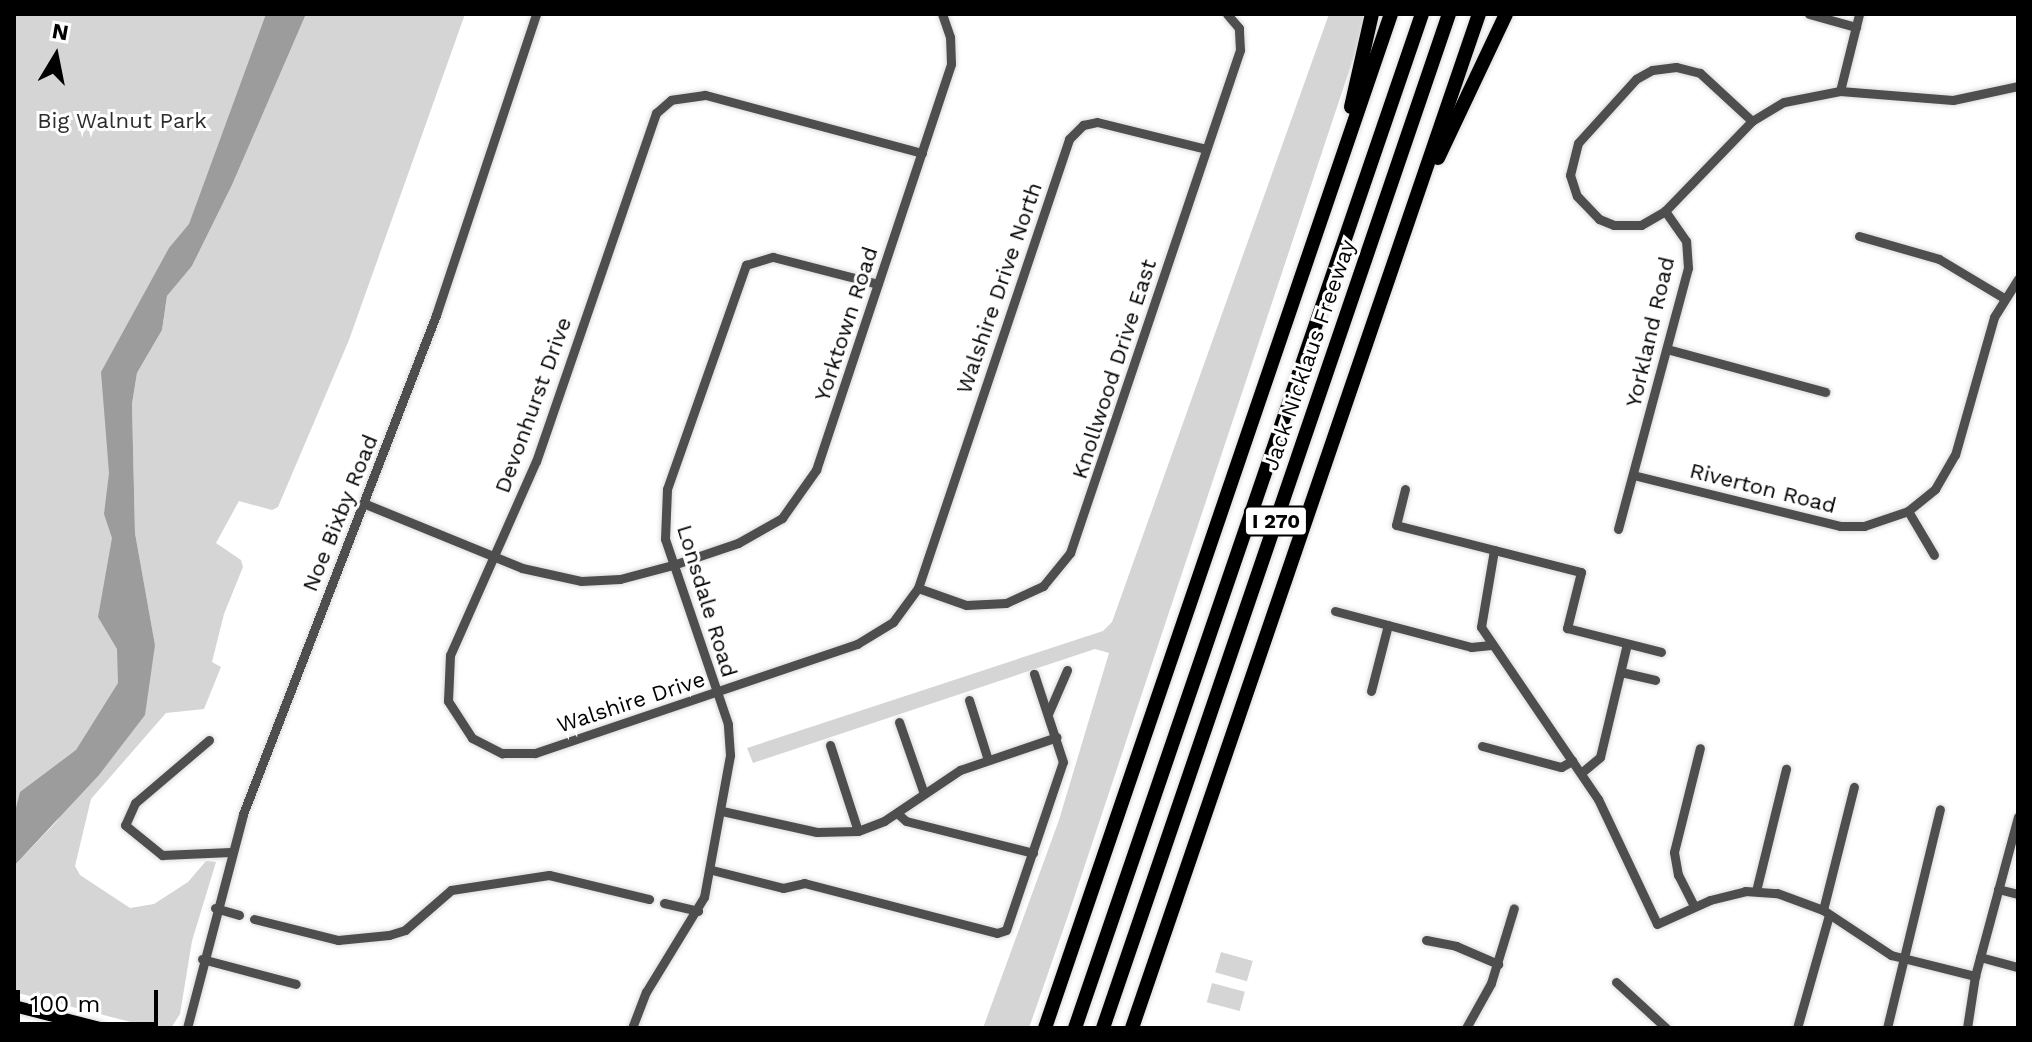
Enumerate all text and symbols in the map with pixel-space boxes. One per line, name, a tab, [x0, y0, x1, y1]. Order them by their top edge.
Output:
north arrow	[16, 16, 96, 96]
text: N	[50, 18, 70, 46]
park label: Big Walnut Park	[37, 108, 207, 134]
street label: Walshire Drive North	[950, 179, 1048, 397]
street label: Jack Nicklaus Freeway	[1257, 236, 1361, 474]
street label: Yorktown Road	[809, 243, 883, 405]
street label: Yorkland Road	[1620, 254, 1680, 410]
street label: Knollwood Drive East	[1066, 256, 1162, 482]
street label: Devonhurst Drive	[489, 313, 577, 497]
street label: Noe Bixby Road	[296, 430, 384, 596]
street label: Riverton Road	[1687, 457, 1839, 519]
road number: I 270	[1242, 505, 1310, 537]
street label: Lonsdale Road	[671, 522, 743, 680]
street label: Walshire Drive	[554, 666, 708, 738]
scale bar	[20, 974, 162, 1024]
text: 100 m	[30, 990, 100, 1018]

